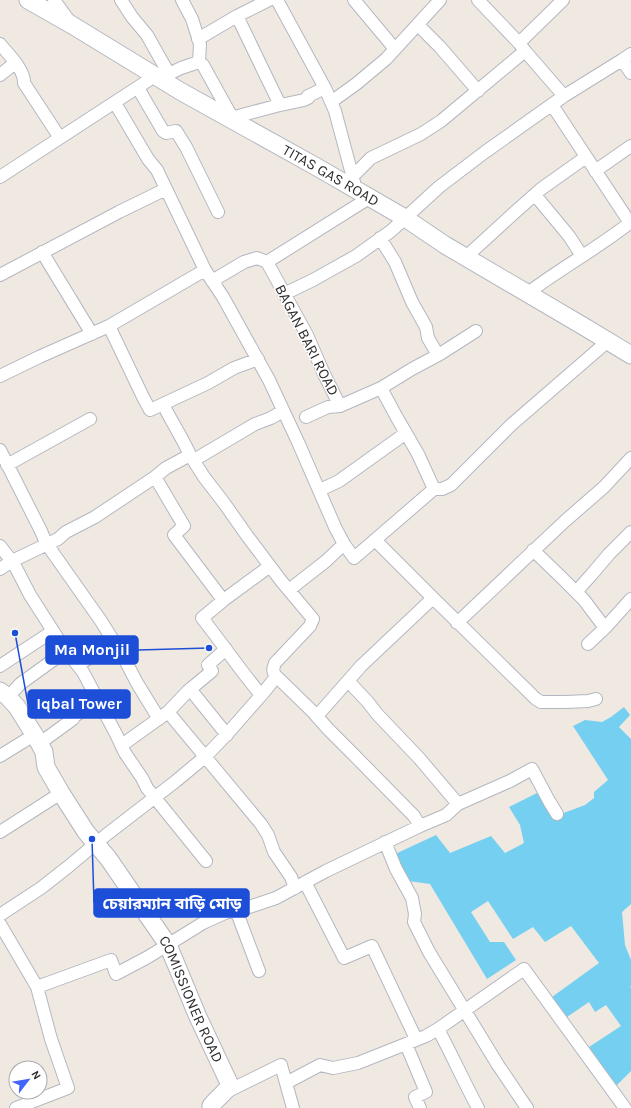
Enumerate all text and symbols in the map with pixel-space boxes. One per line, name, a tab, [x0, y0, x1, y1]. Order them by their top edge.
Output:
street label: TITAS GAS ROAD	[279, 141, 382, 210]
street label: BAGAN BARI ROAD	[271, 281, 343, 399]
callout: Ma Monjil	[46, 636, 138, 664]
text: Ma Monjil	[54, 640, 130, 659]
callout: Iqbal Tower	[28, 690, 130, 718]
text: Iqbal Tower	[36, 694, 123, 713]
callout: চেয়ারম্যান বাড়ি মোড়	[94, 889, 249, 917]
text: চেয়ারম্যান বাড়ি মোড়	[103, 894, 242, 913]
street label: COMISSIONER ROAD	[155, 932, 227, 1065]
north arrow	[8, 1060, 48, 1100]
text: N	[29, 1068, 44, 1082]

